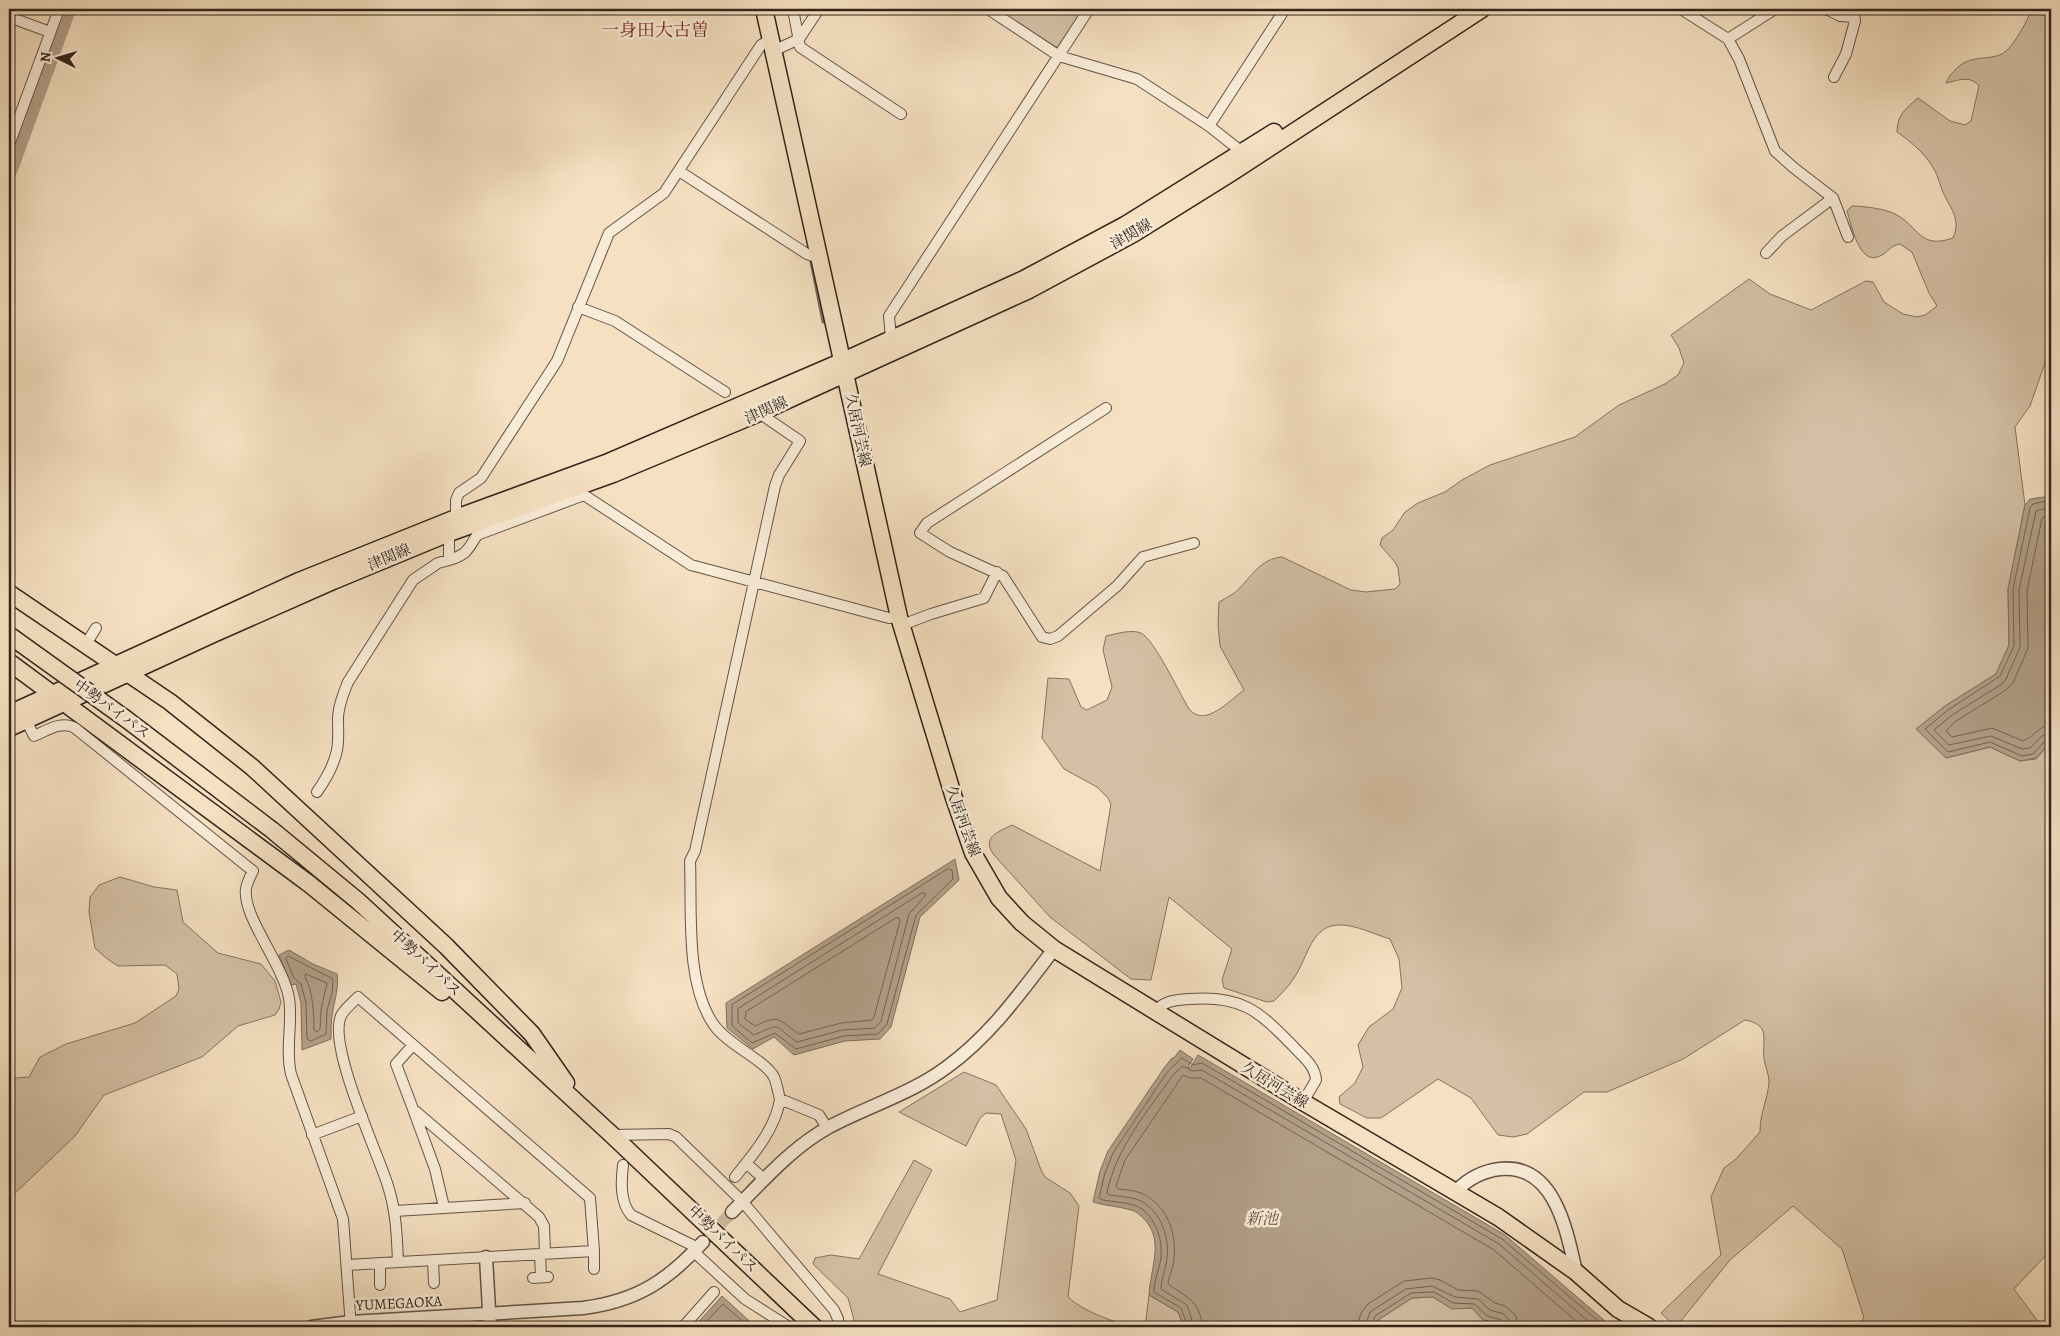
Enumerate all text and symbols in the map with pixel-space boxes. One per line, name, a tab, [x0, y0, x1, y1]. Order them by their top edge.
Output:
district label: 一身田大古曽	[601, 18, 709, 42]
north arrow	[32, 32, 82, 82]
text: N	[36, 51, 55, 63]
street label: 津関線	[1107, 214, 1155, 254]
street label: 久居河芸線	[840, 391, 876, 469]
street label: 津関線	[741, 392, 791, 428]
street label: 津関線	[364, 539, 414, 575]
street label: 中勢バイパス	[70, 675, 154, 743]
street label: 久居河芸線	[941, 782, 985, 860]
street label: 中勢バイパス	[386, 925, 466, 1001]
street label: 久居河芸線	[1238, 1057, 1312, 1113]
street label: 中勢バイパス	[684, 1201, 762, 1277]
water label: 新池	[1246, 1208, 1280, 1230]
street label: YUMEGAOKA	[354, 1291, 443, 1315]

